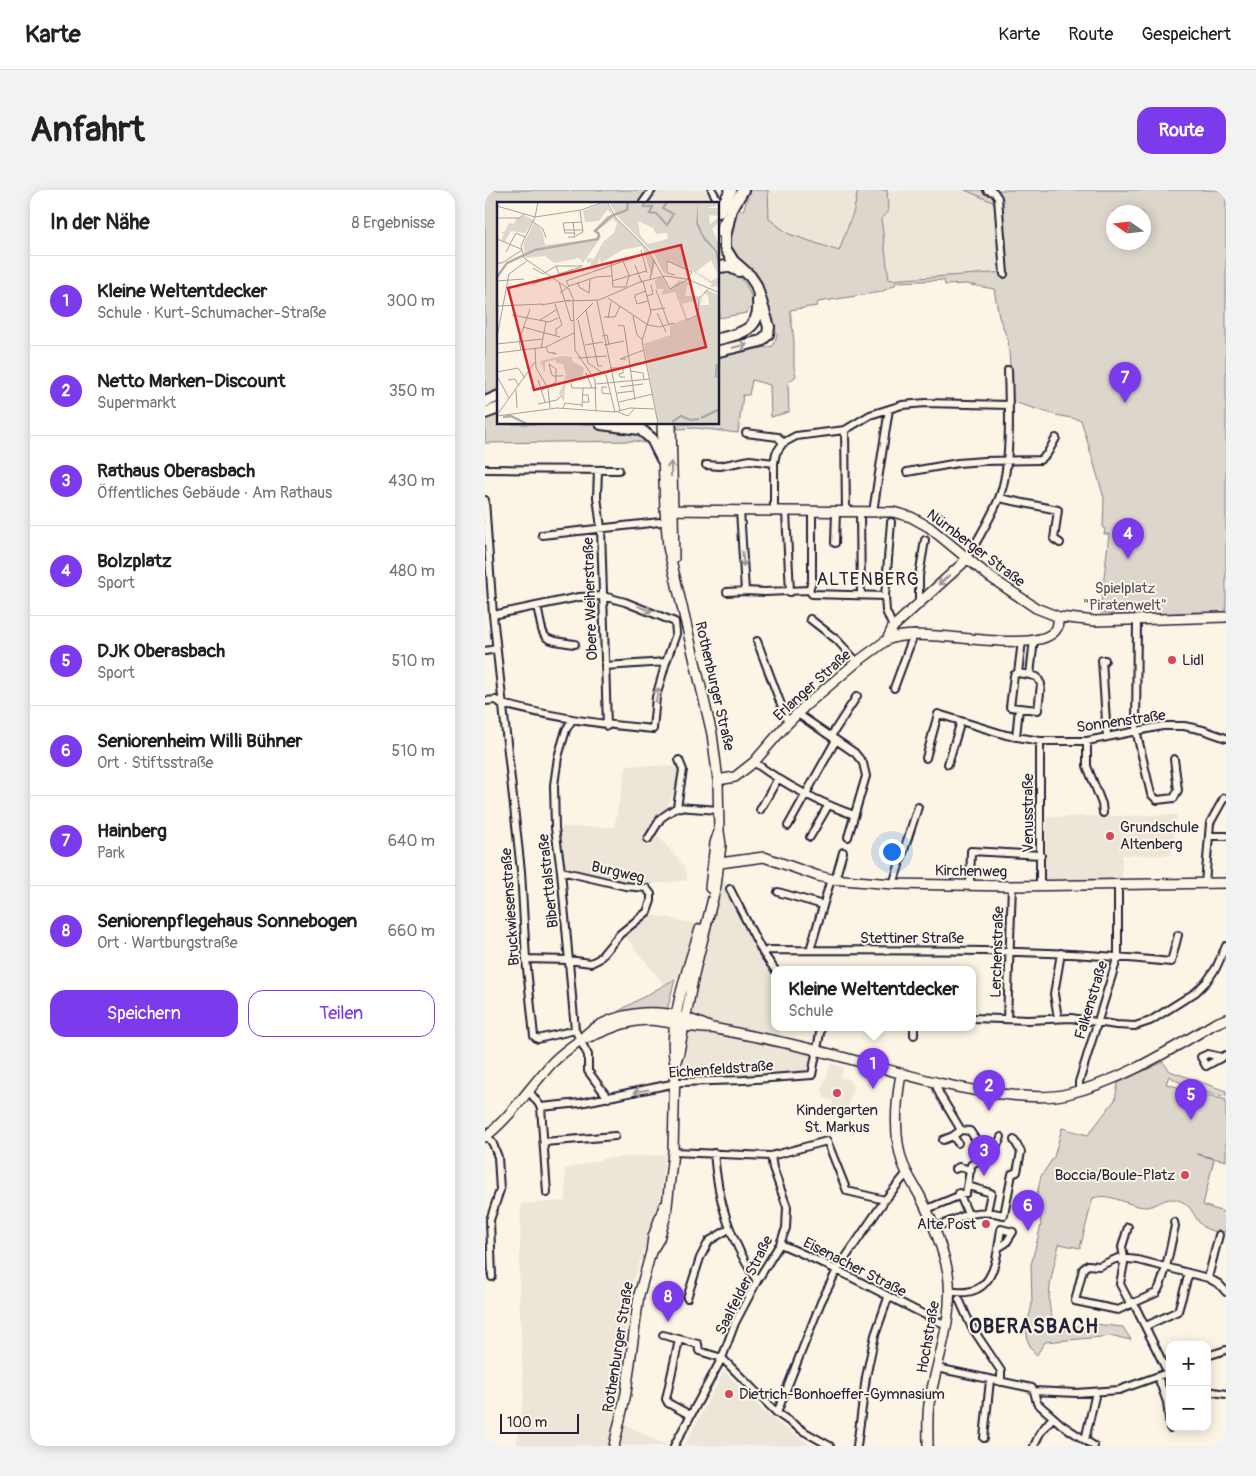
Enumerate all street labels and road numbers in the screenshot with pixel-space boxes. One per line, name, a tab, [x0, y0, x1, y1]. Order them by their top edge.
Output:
street label: Nürnberger Straße	[923, 505, 1029, 592]
street label: Obere Weiherstraße	[579, 536, 602, 661]
street label: Rothenburger Straße	[690, 620, 739, 753]
street label: Erlanger Straße	[770, 645, 856, 725]
street label: Sonnenstraße	[1075, 706, 1167, 737]
street label: Venusstraße	[1019, 773, 1038, 853]
street label: Biberttalstraße	[534, 832, 563, 929]
street label: Bruckwiesenstraße	[497, 847, 524, 967]
street label: Burgweg	[589, 857, 646, 888]
street label: Kirchenweg	[935, 861, 1007, 882]
street label: Lerchenstraße	[986, 905, 1009, 998]
street label: Stettiner Straße	[860, 929, 965, 948]
street label: Falkenstraße	[1071, 958, 1113, 1042]
street label: Eichenfeldstraße	[668, 1056, 775, 1083]
street label: Saalfelder Straße	[711, 1232, 778, 1338]
street label: Eisenacher Straße	[800, 1233, 910, 1302]
street label: Rothenburger Straße	[599, 1280, 638, 1414]
street label: Hochstraße	[913, 1299, 944, 1375]

